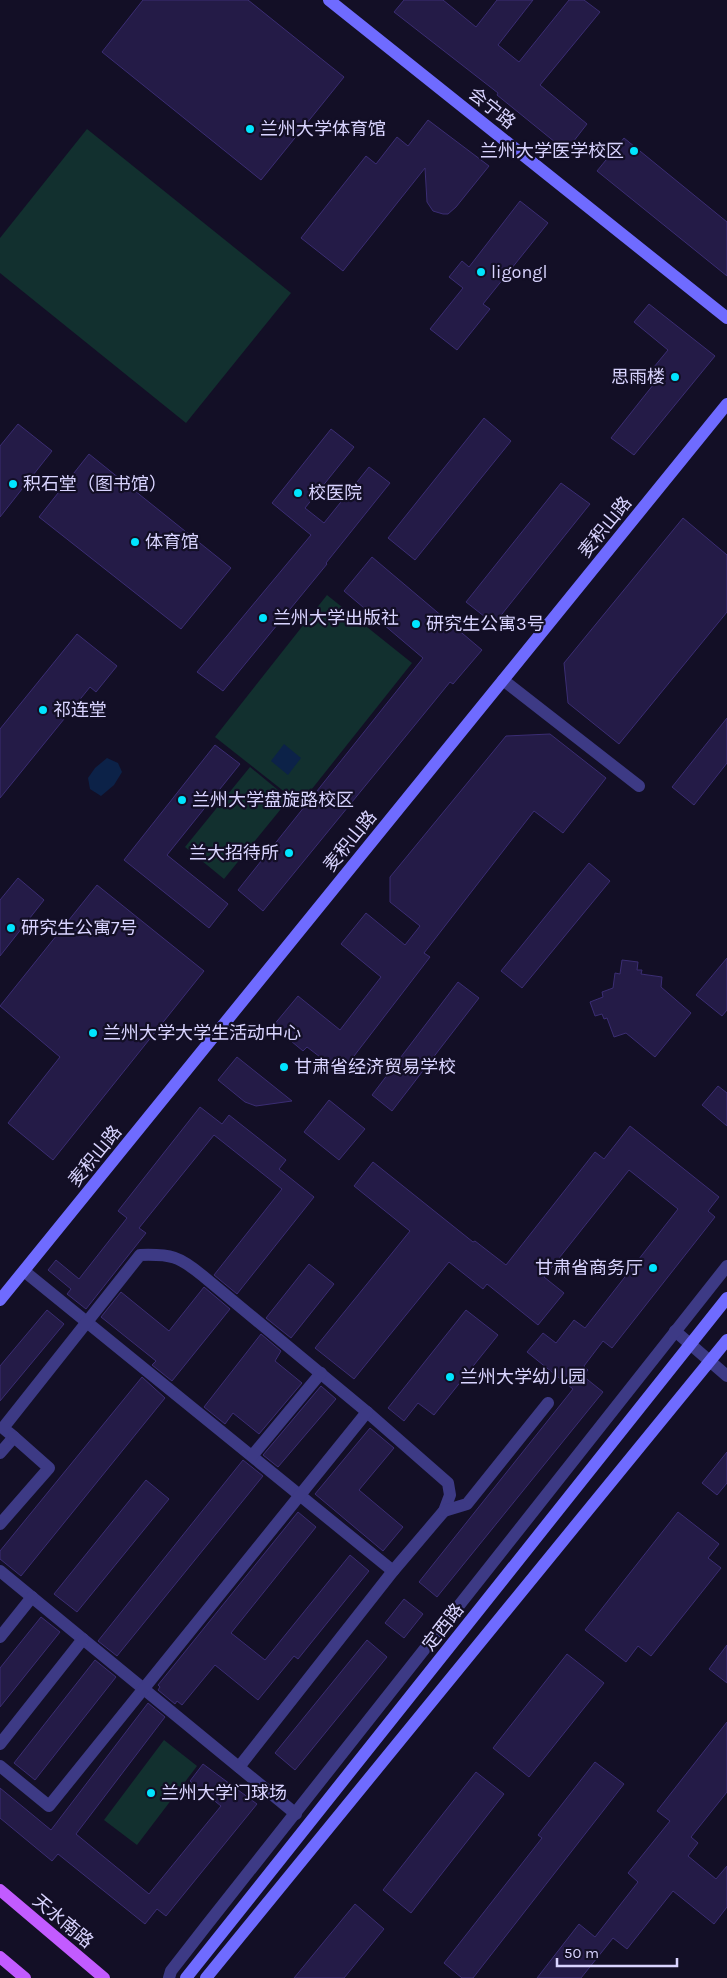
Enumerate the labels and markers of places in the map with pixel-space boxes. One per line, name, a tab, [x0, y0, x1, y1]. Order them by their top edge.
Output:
place label: 兰州大学体育馆	[260, 118, 386, 140]
marker: 兰州大学体育馆	[244, 123, 256, 135]
place label: 兰州大学医学校区	[480, 140, 624, 162]
marker: 兰州大学医学校区	[628, 145, 640, 157]
place label: ligongl	[491, 261, 547, 283]
marker: ligongl	[475, 266, 487, 278]
place label: 思雨楼	[611, 366, 665, 388]
marker: 思雨楼	[669, 371, 681, 383]
place label: 积石堂（图书馆）	[23, 473, 167, 495]
marker: 积石堂（图书馆）	[7, 478, 19, 490]
place label: 校医院	[308, 482, 362, 504]
marker: 校医院	[292, 487, 304, 499]
place label: 体育馆	[145, 531, 199, 553]
marker: 体育馆	[129, 536, 141, 548]
place label: 兰州大学出版社	[273, 607, 399, 629]
marker: 兰州大学出版社	[257, 612, 269, 624]
place label: 研究生公寓3号	[426, 613, 545, 635]
marker: 研究生公寓3号	[410, 618, 422, 630]
place label: 祁连堂	[53, 699, 107, 721]
marker: 祁连堂	[37, 704, 49, 716]
place label: 兰州大学盘旋路校区	[192, 789, 354, 811]
marker: 兰州大学盘旋路校区	[176, 794, 188, 806]
place label: 兰大招待所	[189, 842, 279, 864]
marker: 兰大招待所	[283, 847, 295, 859]
place label: 研究生公寓7号	[21, 917, 137, 939]
marker: 研究生公寓7号	[5, 922, 17, 934]
place label: 兰州大学大学生活动中心	[103, 1022, 301, 1044]
marker: 兰州大学大学生活动中心	[87, 1027, 99, 1039]
place label: 甘肃省经济贸易学校	[294, 1056, 456, 1078]
marker: 甘肃省经济贸易学校	[278, 1061, 290, 1073]
place label: 甘肃省商务厅	[535, 1257, 643, 1279]
marker: 甘肃省商务厅	[647, 1262, 659, 1274]
place label: 兰州大学幼儿园	[460, 1366, 586, 1388]
marker: 兰州大学幼儿园	[444, 1371, 456, 1383]
place label: 兰州大学门球场	[161, 1782, 287, 1804]
marker: 兰州大学门球场	[145, 1787, 157, 1799]

